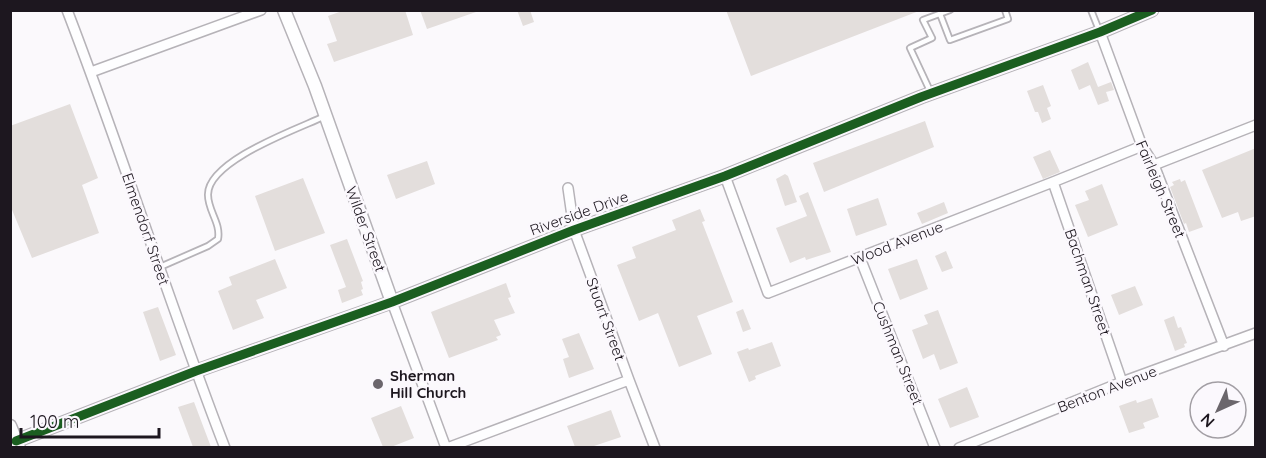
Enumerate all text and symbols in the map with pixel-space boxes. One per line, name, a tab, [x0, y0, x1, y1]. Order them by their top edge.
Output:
street label: Fairleigh Street	[1132, 137, 1190, 241]
street label: Elmendorf Street	[118, 170, 174, 288]
street label: Wilder Street	[342, 184, 390, 274]
street label: Riverside Drive	[527, 186, 631, 240]
street label: Wood Avenue	[848, 217, 946, 269]
street label: Bachman Street	[1061, 226, 1115, 338]
street label: Stuart Street	[582, 275, 630, 363]
street label: Cushman Street	[869, 298, 927, 408]
street label: Benton Avenue	[1055, 361, 1159, 417]
place label: Sherman Hill Church	[390, 366, 466, 402]
marker: Sherman Hill Church	[371, 377, 385, 391]
north arrow	[1188, 380, 1248, 440]
scale bar	[21, 401, 159, 439]
text: N	[1196, 409, 1219, 432]
text: 100 m	[30, 410, 79, 433]

